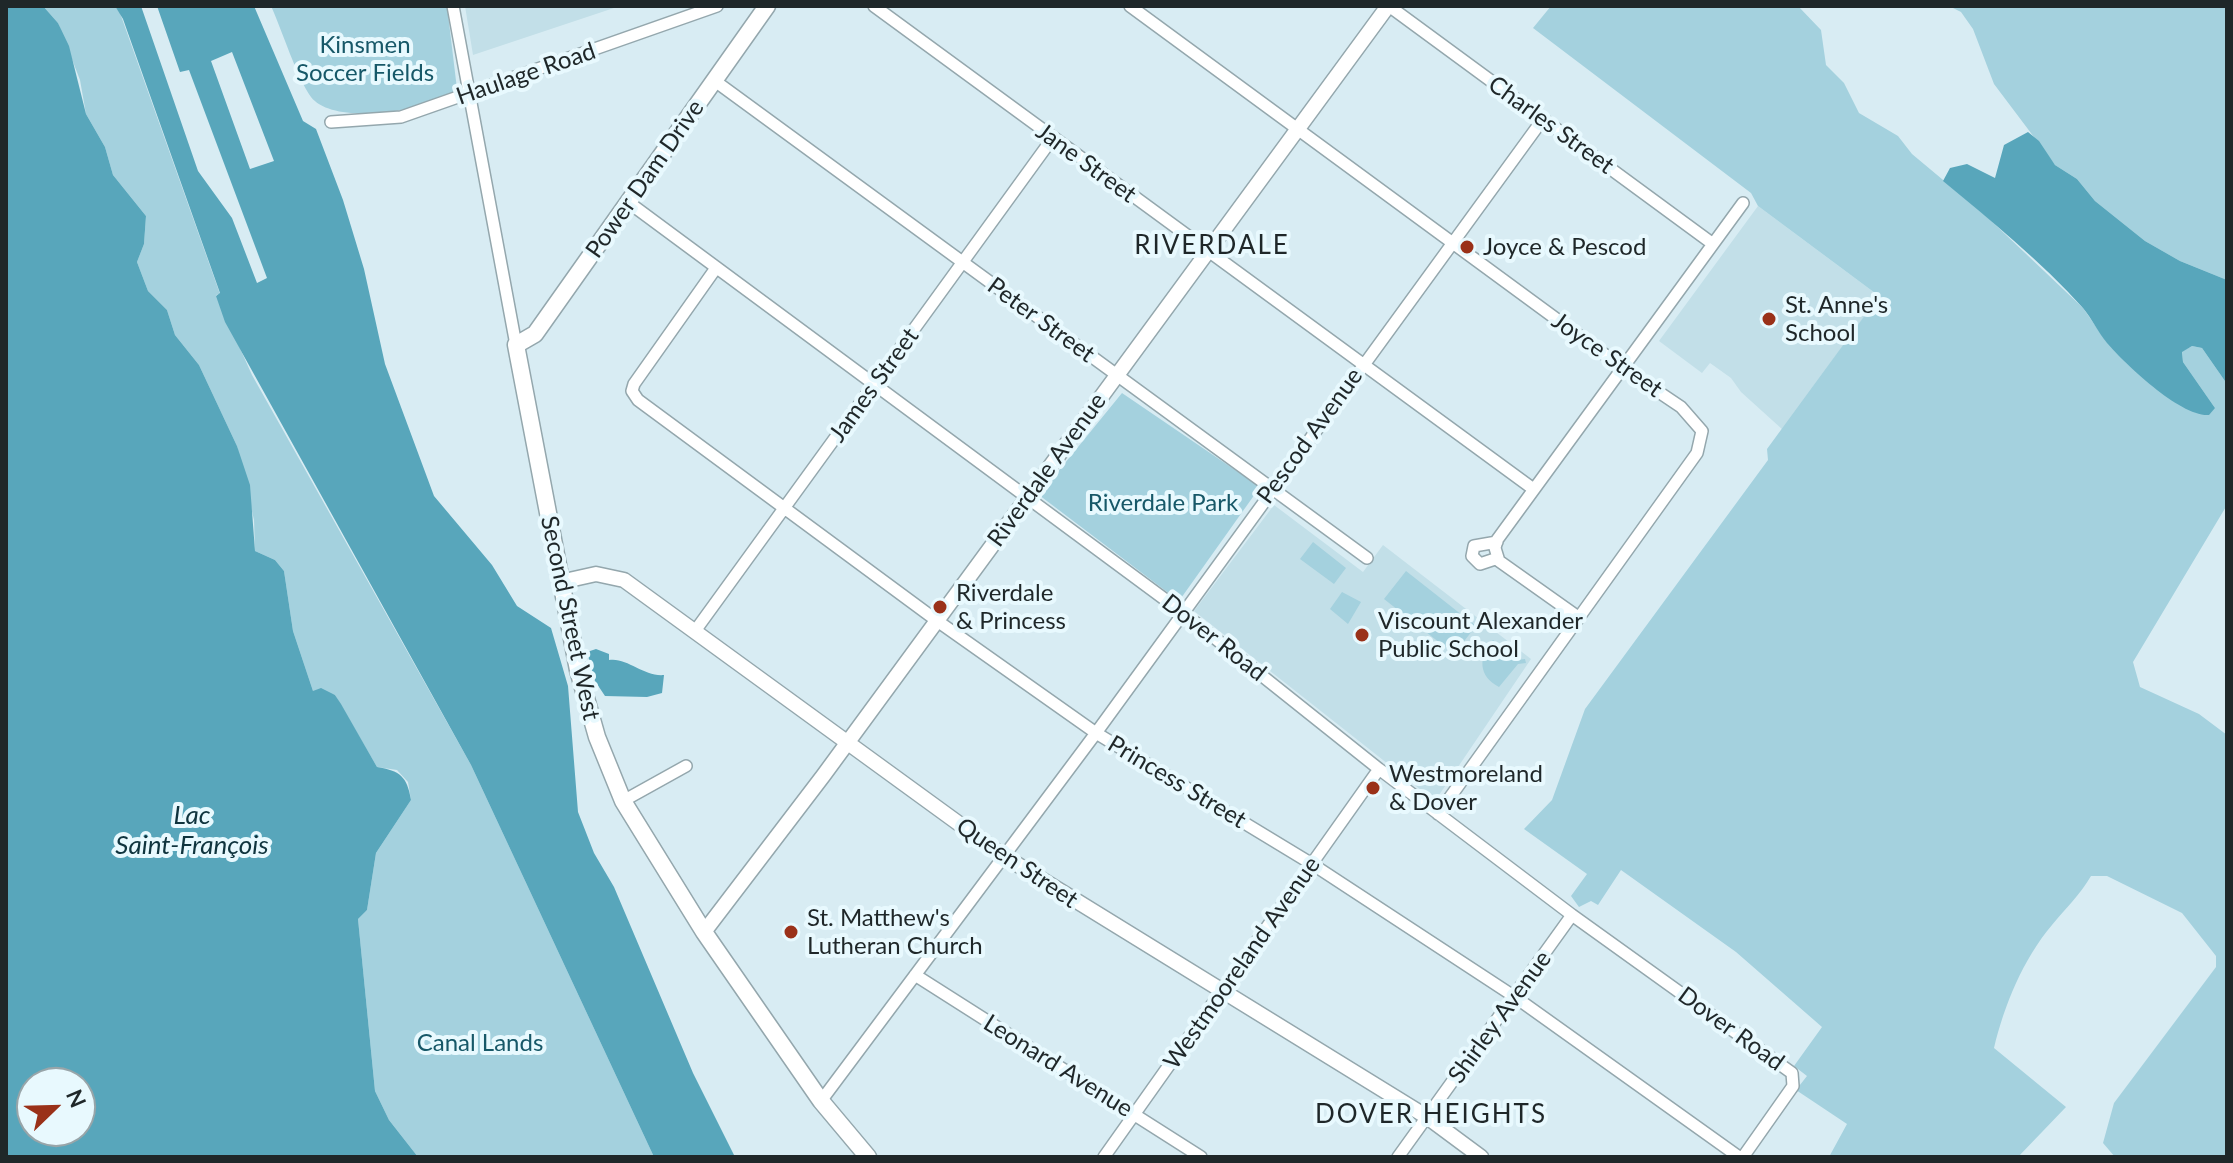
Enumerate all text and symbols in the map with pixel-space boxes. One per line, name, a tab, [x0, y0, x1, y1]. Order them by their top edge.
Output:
park label: Kinsmen Soccer Fields	[296, 31, 434, 87]
street label: Haulage Road	[453, 37, 599, 111]
street label: Charles Street	[1483, 70, 1619, 180]
street label: Power Dam Drive	[580, 94, 710, 264]
street label: Jane Street	[1030, 117, 1142, 209]
district label: RIVERDALE	[1134, 230, 1290, 262]
place label: Joyce & Pescod	[1483, 233, 1646, 261]
marker: Joyce & Pescod	[1458, 238, 1476, 256]
street label: Peter Street	[982, 271, 1100, 369]
place label: St. Anne's School	[1785, 291, 1888, 347]
street label: Joyce Street	[1546, 306, 1668, 404]
marker: St. Anne's School	[1760, 310, 1778, 328]
street label: James Street	[823, 322, 925, 448]
street label: Pescod Avenue	[1251, 363, 1369, 509]
street label: Riverdale Avenue	[982, 388, 1112, 552]
park label: Riverdale Park	[1088, 489, 1238, 517]
street label: Second Street West	[534, 513, 606, 723]
place label: Riverdale & Princess	[956, 579, 1066, 635]
street label: Dover Road	[1156, 588, 1272, 688]
marker: Riverdale & Princess	[931, 598, 949, 616]
place label: Viscount Alexander Public School	[1378, 607, 1583, 663]
marker: Viscount Alexander Public School	[1353, 626, 1371, 644]
street label: Princess Street	[1103, 729, 1251, 835]
place label: Westmoreland & Dover	[1389, 760, 1543, 816]
marker: Westmoreland & Dover	[1364, 779, 1382, 797]
water label: Lac Saint-François	[115, 800, 269, 862]
street label: Queen Street	[951, 812, 1083, 914]
street label: Westmooreland Avenue	[1158, 851, 1326, 1075]
place label: St. Matthew's Lutheran Church	[807, 904, 983, 960]
marker: St. Matthew's Lutheran Church	[782, 923, 800, 941]
street label: Shirley Avenue	[1442, 945, 1558, 1089]
street label: Dover Road	[1672, 981, 1790, 1077]
street label: Leonard Avenue	[978, 1009, 1138, 1123]
park label: Canal Lands	[417, 1029, 543, 1057]
north arrow	[16, 1067, 96, 1147]
text: N	[61, 1085, 92, 1111]
district label: DOVER HEIGHTS	[1315, 1099, 1547, 1131]

